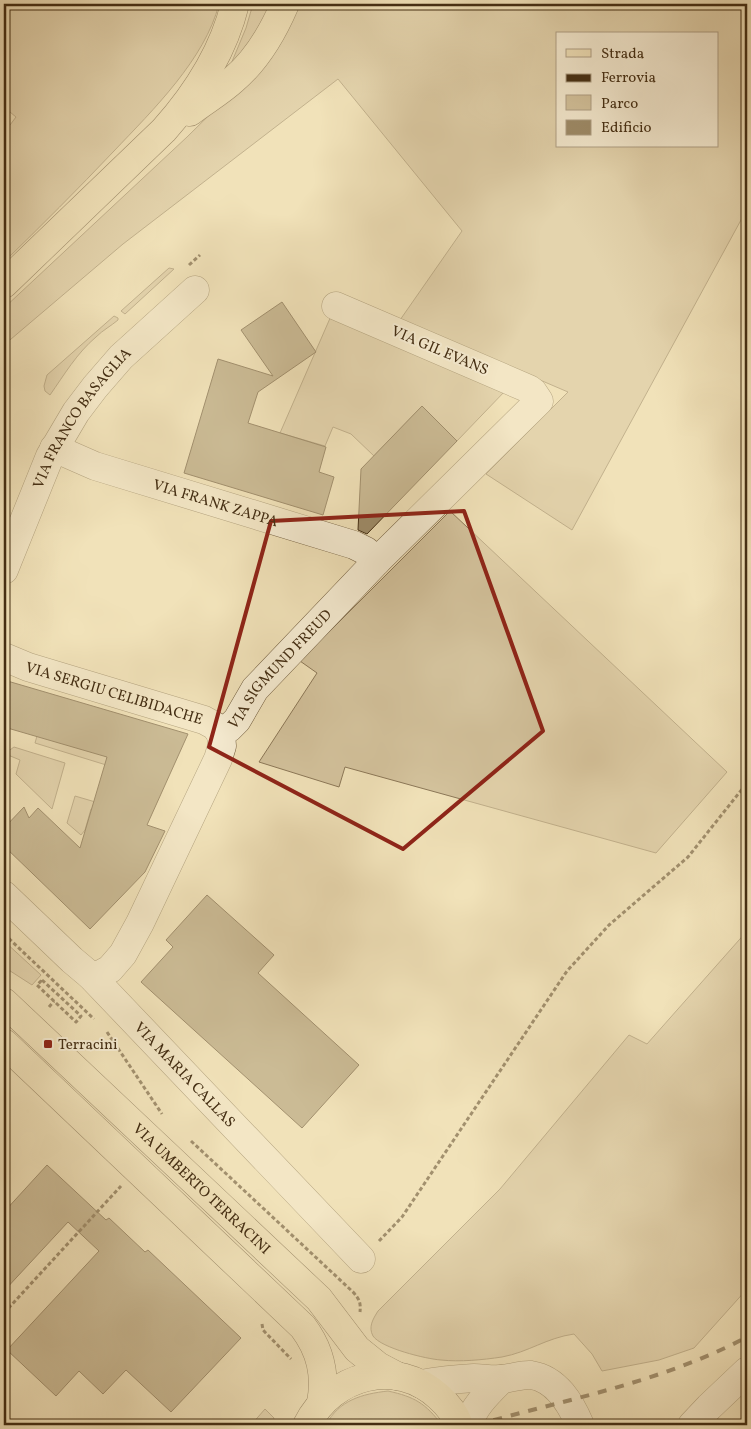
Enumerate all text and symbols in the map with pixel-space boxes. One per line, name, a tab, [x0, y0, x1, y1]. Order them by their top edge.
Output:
legend	[556, 32, 718, 148]
text: Strada	[601, 44, 644, 65]
text: Ferrovia	[601, 68, 656, 89]
text: Parco	[601, 94, 638, 115]
text: Edificio	[601, 118, 652, 139]
street label: VIA GIL EVANS	[388, 321, 491, 381]
street label: VIA FRANCO BASAGLIA	[29, 343, 137, 492]
street label: VIA FRANK ZAPPA	[150, 475, 281, 533]
street label: VIA SIGMUND FREUD	[224, 605, 337, 735]
street label: VIA SERGIU CELIBIDACHE	[22, 658, 205, 731]
street label: VIA MARIA CALLAS	[128, 1018, 239, 1133]
place label: Terracini	[58, 1035, 118, 1056]
marker: Terracini	[42, 1038, 54, 1050]
street label: VIA UMBERTO TERRACINI	[127, 1119, 275, 1260]

